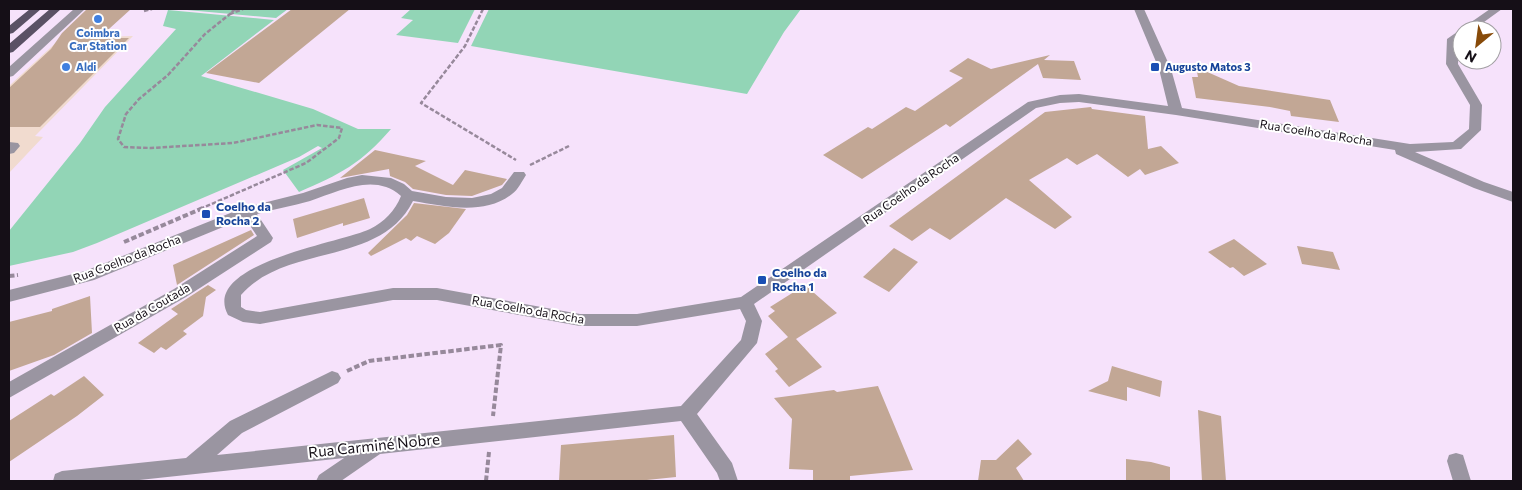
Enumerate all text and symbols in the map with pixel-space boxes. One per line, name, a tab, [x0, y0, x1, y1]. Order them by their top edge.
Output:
marker: Coimbra Car Station	[92, 13, 104, 25]
north arrow	[1452, 20, 1502, 70]
place label: Coimbra Car Station	[69, 26, 127, 52]
text: N	[1462, 47, 1479, 67]
place label: Aldi	[76, 60, 96, 73]
place label: Augusto Matos 3	[1165, 60, 1251, 73]
marker: Aldi	[60, 61, 72, 73]
marker: Augusto Matos 3	[1149, 61, 1161, 73]
street label: Rua Coelho da Rocha	[1259, 116, 1373, 148]
street label: Rua Coelho da Rocha	[860, 150, 961, 227]
place label: Coelho da Rocha 2	[216, 199, 271, 227]
marker: Coelho da Rocha 2	[200, 208, 212, 220]
street label: Rua Coelho da Rocha	[71, 231, 182, 285]
place label: Coelho da Rocha 1	[772, 265, 827, 293]
marker: Coelho da Rocha 1	[756, 274, 768, 286]
street label: Rua da Coutada	[111, 280, 192, 335]
street label: Rua Coelho da Rocha	[471, 292, 585, 326]
street label: Rua Carminé Nobre	[307, 429, 441, 461]

